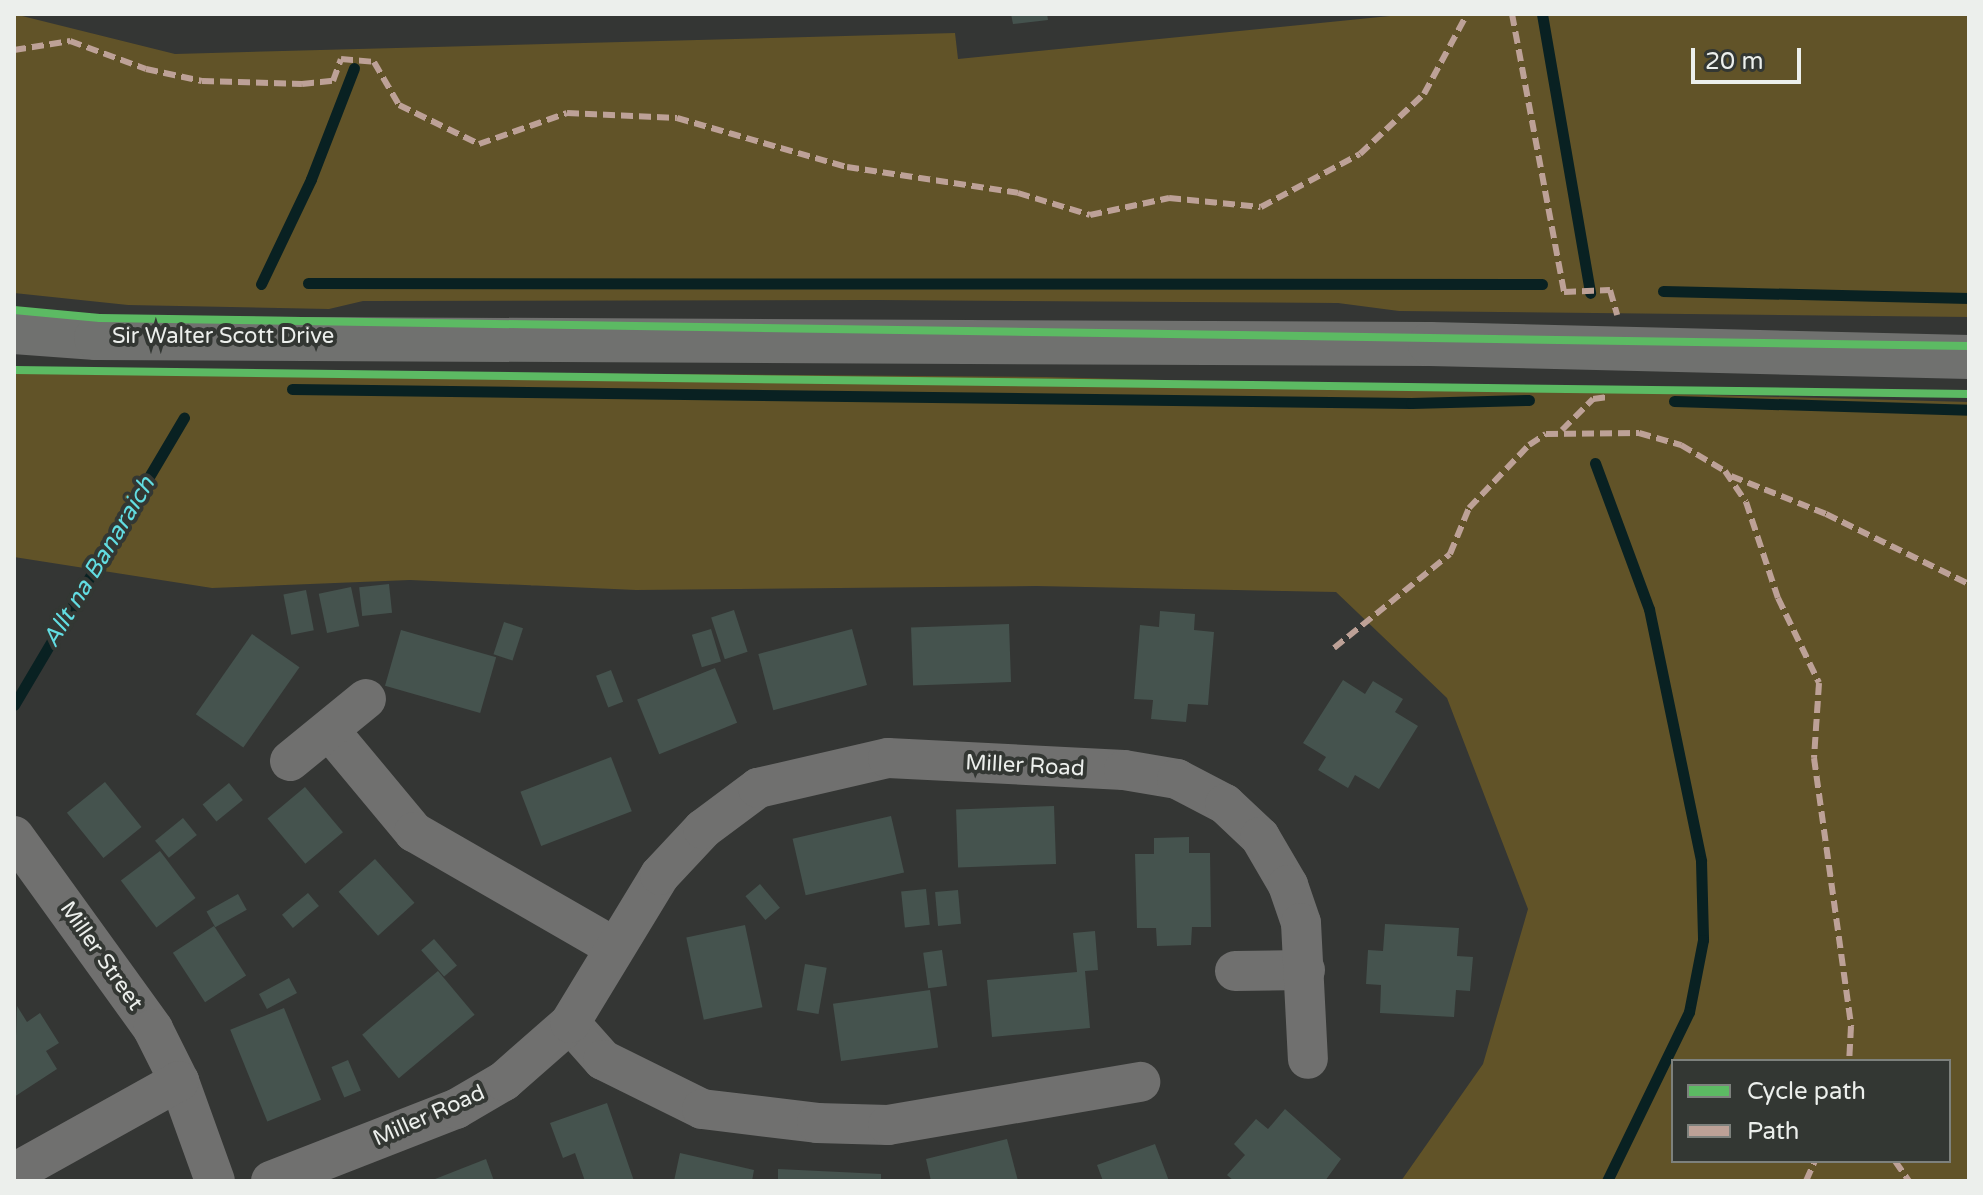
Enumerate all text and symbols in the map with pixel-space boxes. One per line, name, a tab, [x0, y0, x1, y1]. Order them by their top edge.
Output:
scale bar	[1695, 32, 1805, 82]
text: 20 m	[1705, 47, 1763, 76]
street label: Sir Walter Scott Drive	[112, 324, 334, 350]
water label: Allt na Banaraich	[37, 472, 161, 652]
street label: Miller Road	[965, 750, 1085, 782]
street label: Miller Street	[54, 896, 148, 1016]
legend	[1671, 1059, 1951, 1163]
text: Cycle path	[1747, 1077, 1866, 1106]
street label: Miller Road	[369, 1080, 489, 1152]
text: Path	[1747, 1117, 1800, 1146]

